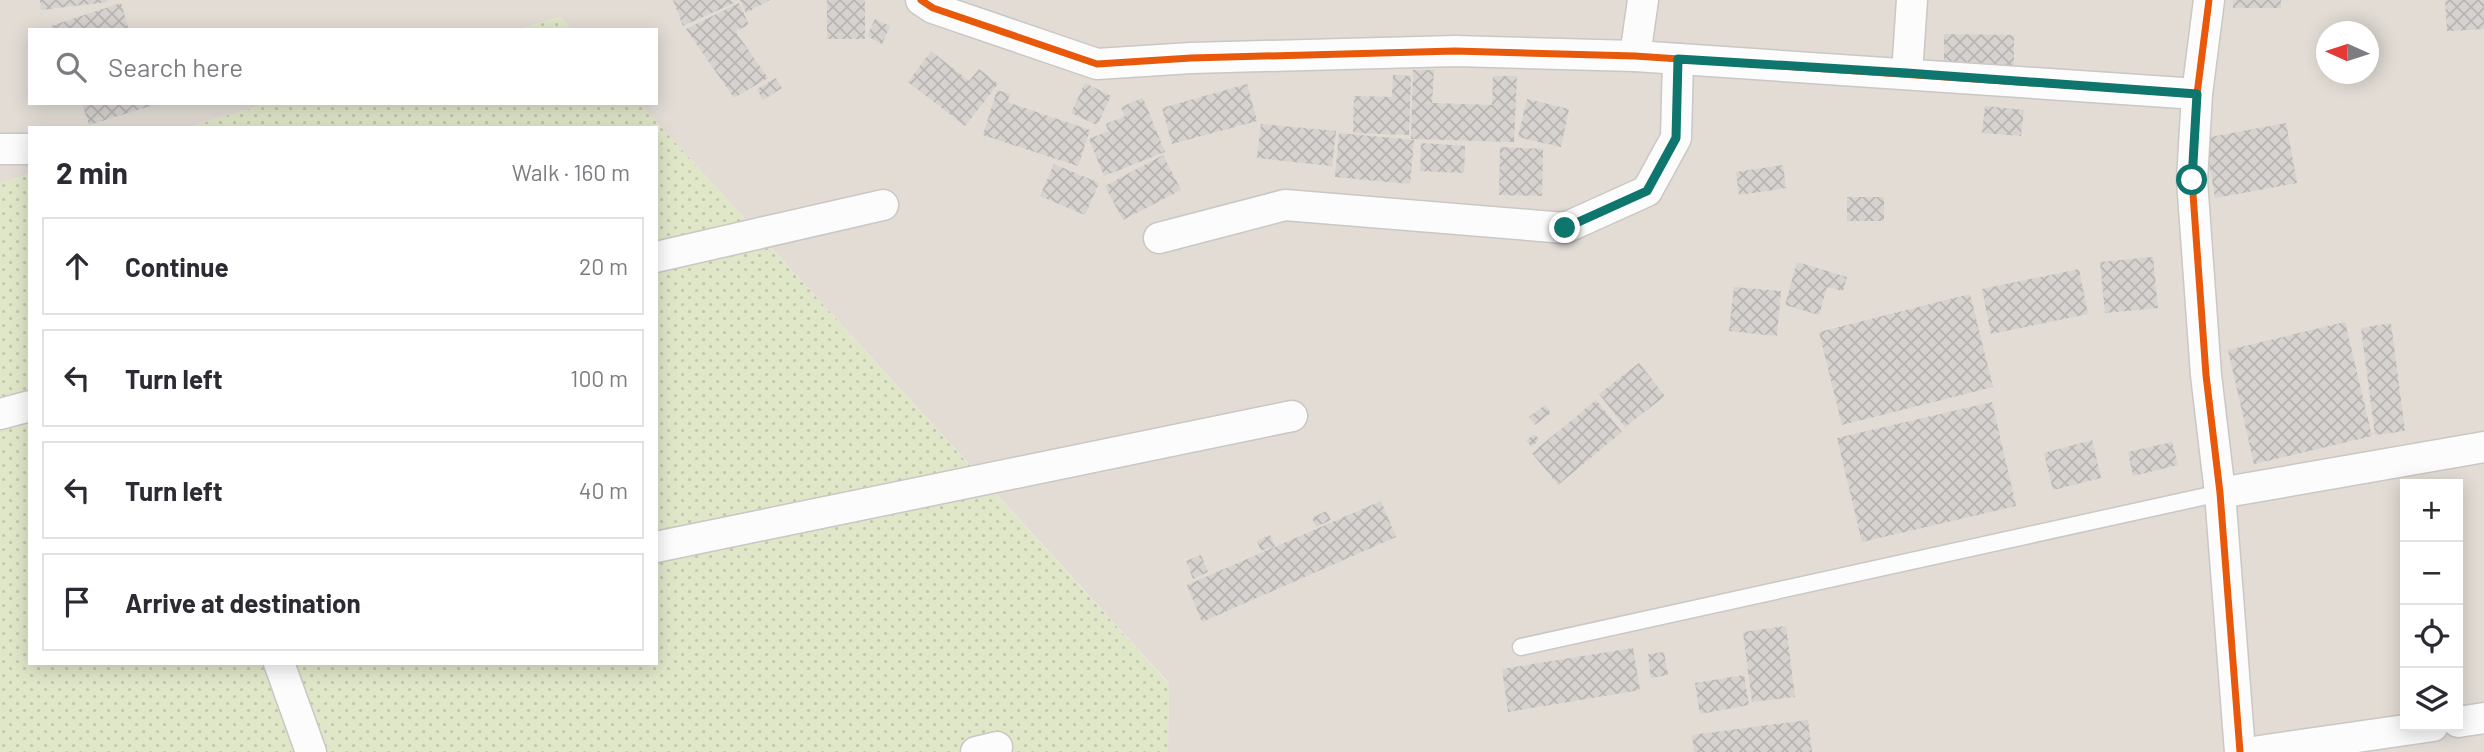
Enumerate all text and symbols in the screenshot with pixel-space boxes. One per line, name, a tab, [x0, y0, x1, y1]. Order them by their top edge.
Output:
north arrow	[2316, 21, 2379, 84]
search box	[28, 28, 658, 105]
icon: search	[52, 48, 90, 86]
text: Search here	[108, 51, 243, 82]
text: 2 min	[56, 154, 128, 190]
text: Walk · 160 m	[512, 158, 630, 186]
route start	[2176, 164, 2207, 195]
route end	[1549, 212, 1580, 243]
icon: ahead	[58, 247, 96, 285]
text: Continue	[125, 251, 229, 282]
text: 20 m	[579, 252, 628, 280]
icon: left	[58, 359, 96, 397]
text: Turn left	[125, 363, 223, 394]
text: 100 m	[570, 364, 628, 392]
icon: left	[58, 471, 96, 509]
text: Turn left	[125, 475, 223, 506]
text: 40 m	[579, 476, 628, 504]
map controls	[2400, 479, 2463, 731]
button: +	[2400, 479, 2463, 542]
button: −	[2400, 542, 2463, 605]
icon: arrive	[58, 583, 96, 621]
text: Arrive at destination	[125, 587, 361, 618]
button: locate	[2400, 605, 2463, 668]
button: layers	[2400, 668, 2463, 731]

